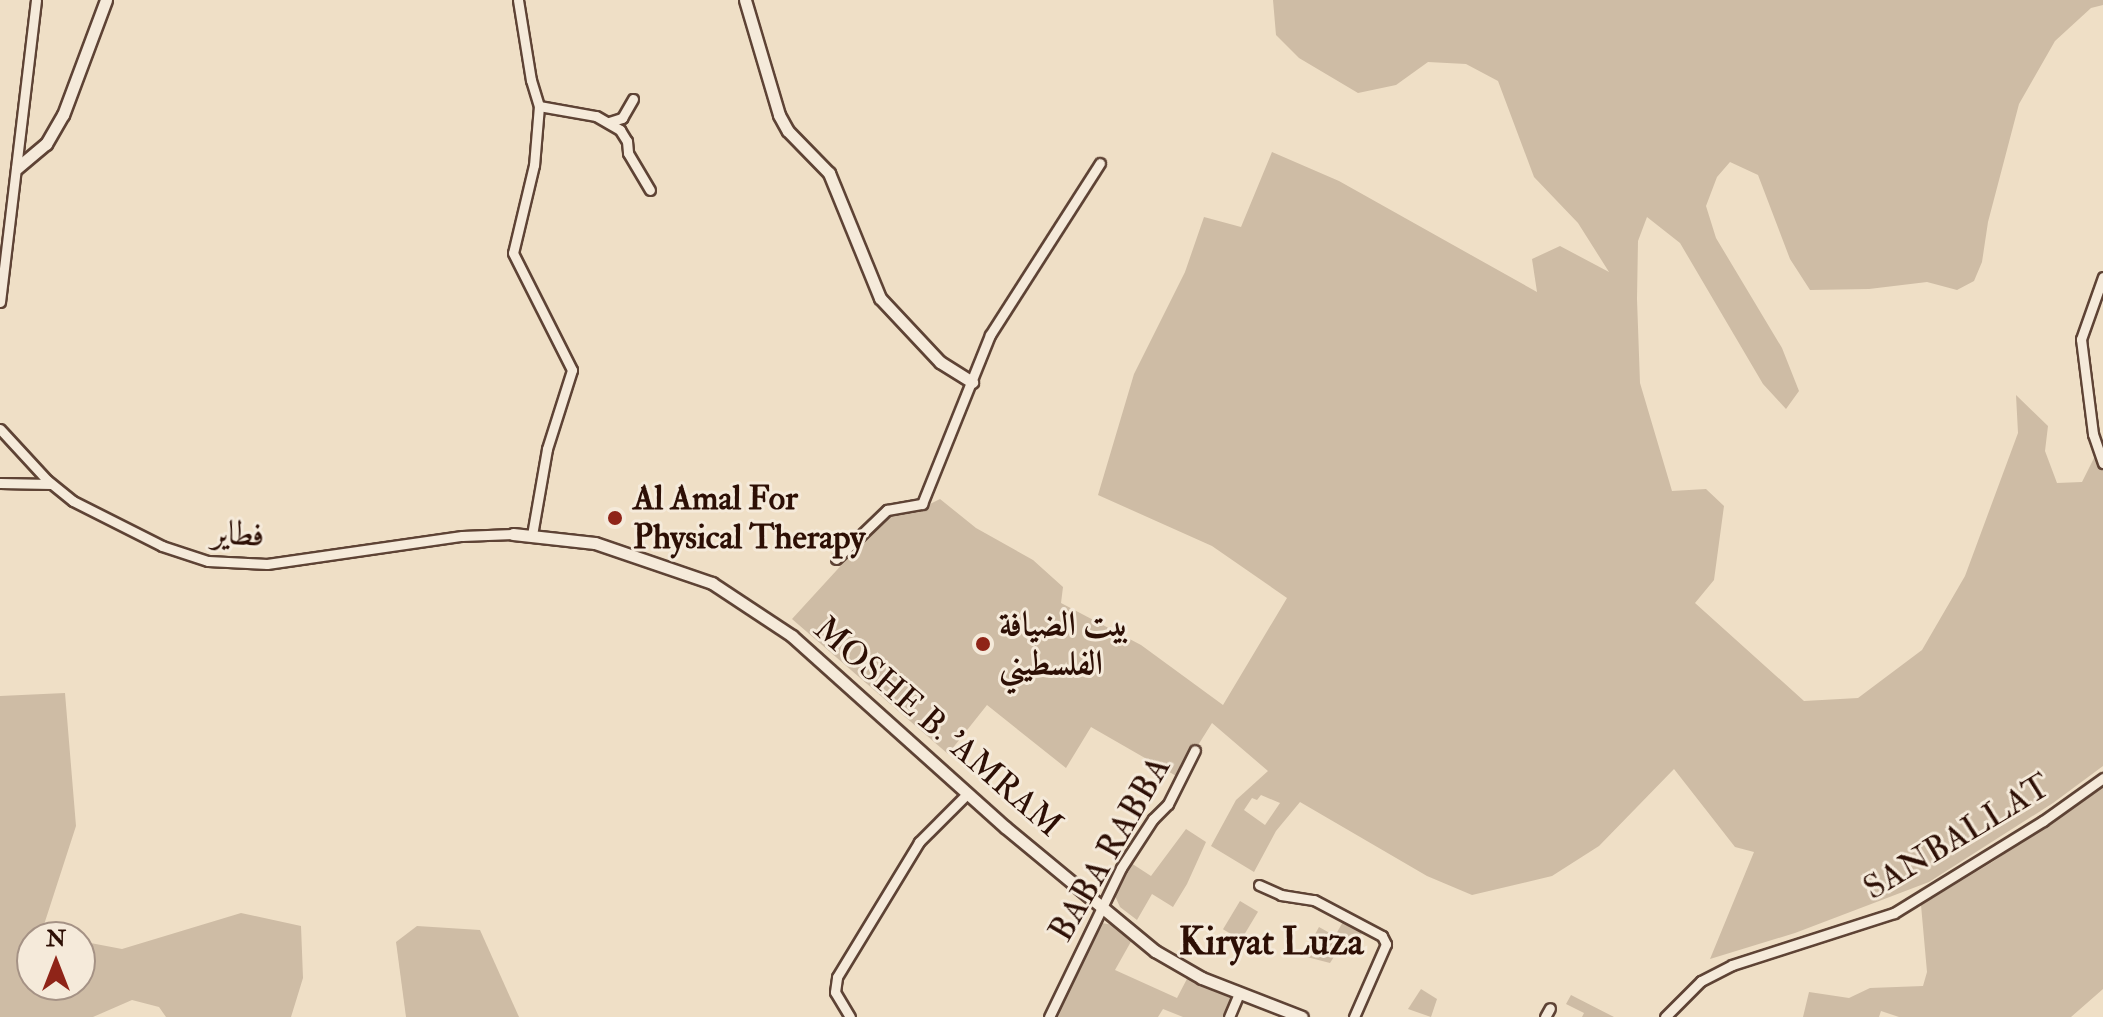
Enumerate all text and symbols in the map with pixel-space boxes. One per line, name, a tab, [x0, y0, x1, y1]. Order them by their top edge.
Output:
place label: Al Amal For Physical Therapy	[633, 478, 865, 558]
marker: Al Amal For Physical Therapy	[604, 507, 626, 529]
street label: فطاير	[211, 512, 265, 556]
place label: بيت الضيافة الفلسطيني	[999, 604, 1129, 684]
street label: MOSHE B. 'AMRAM	[806, 608, 1070, 846]
marker: بيت الضيافة الفلسطيني	[974, 635, 992, 653]
street label: BABA RABBA	[1041, 749, 1179, 949]
street label: SANBALLAT	[1856, 765, 2058, 909]
district label: Kiryat Luza	[1179, 920, 1363, 966]
north arrow	[16, 921, 96, 1001]
text: N	[46, 925, 66, 953]

